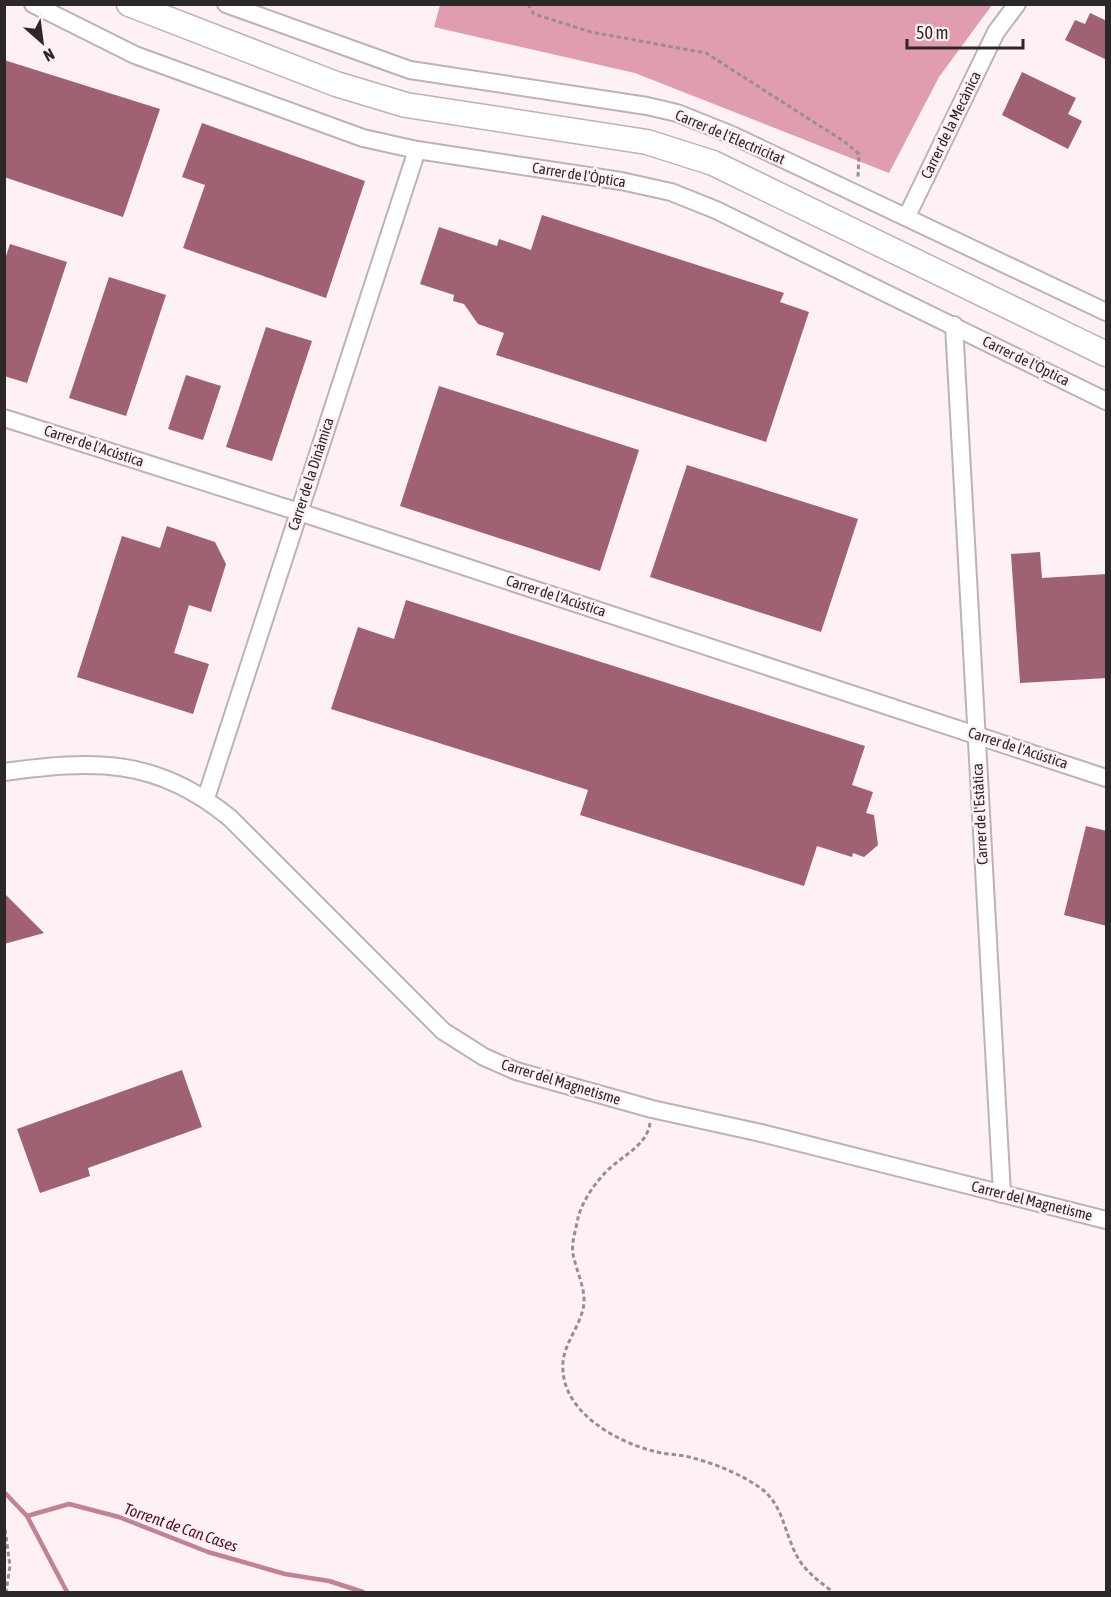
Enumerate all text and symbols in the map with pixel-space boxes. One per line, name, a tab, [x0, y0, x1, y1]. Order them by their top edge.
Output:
north arrow	[12, 12, 72, 72]
scale bar	[907, 12, 1022, 50]
text: 50 m	[916, 22, 948, 43]
text: N	[41, 45, 57, 65]
street label: Carrer de la Mecànica	[917, 68, 984, 181]
street label: Carrer de l'Electricitat	[673, 106, 788, 167]
street label: Carrer de l'Òptica	[531, 159, 627, 190]
street label: Carrer de l'Òptica	[980, 332, 1072, 389]
street label: Carrer de la Dinàmica	[284, 415, 337, 532]
street label: Carrer de l'Acústica	[42, 421, 146, 470]
street label: Carrer de l'Acústica	[504, 571, 608, 620]
street label: Carrer de l'Acústica	[966, 723, 1070, 772]
street label: Carrer de l'Estàtica	[968, 763, 991, 865]
street label: Carrer del Magnetisme	[499, 1055, 623, 1108]
street label: Carrer del Magnetisme	[970, 1177, 1095, 1224]
water label: Torrent de Can Cases	[122, 1499, 241, 1555]

